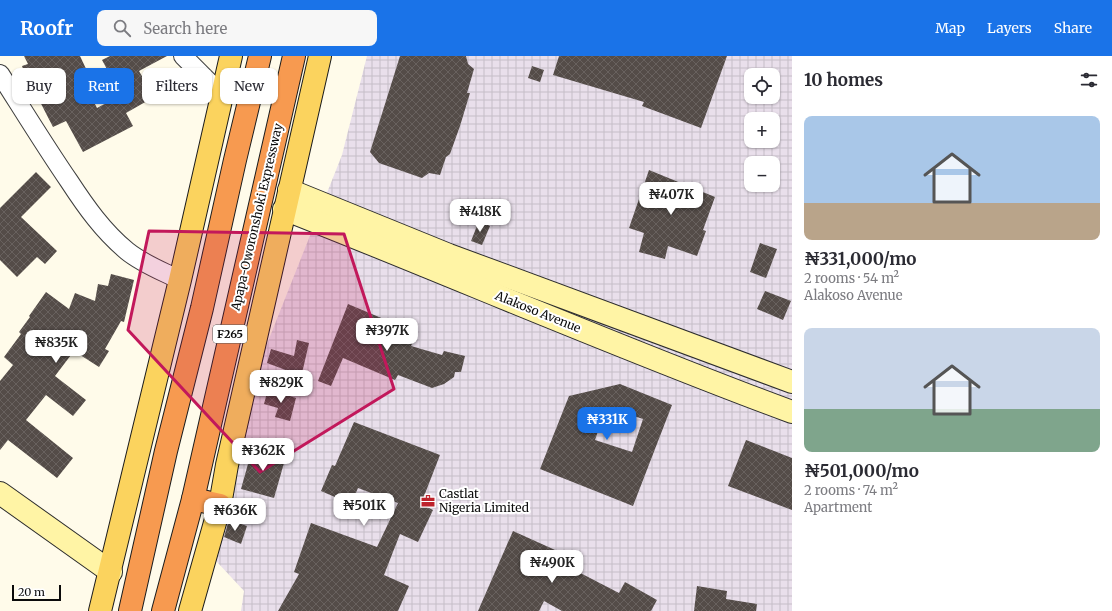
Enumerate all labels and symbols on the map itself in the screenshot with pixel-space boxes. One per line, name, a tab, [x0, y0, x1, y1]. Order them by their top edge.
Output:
street label: Apapa-Oworonshoki Expressway	[227, 122, 285, 313]
pin: ₦407K	[643, 182, 699, 216]
pin: ₦418K	[452, 199, 508, 233]
street label: Alakoso Avenue	[492, 287, 583, 336]
pin: ₦397K	[359, 318, 415, 352]
road number: F265	[213, 325, 247, 343]
pin: ₦835K	[28, 330, 84, 364]
pin: ₦829K	[253, 370, 309, 404]
pin: ₦331K	[579, 407, 635, 441]
pin: ₦362K	[235, 438, 291, 472]
place label: Castlat Nigeria Limited	[439, 486, 529, 515]
pin: ₦501K	[336, 493, 392, 527]
office icon: Castlat Nigeria Limited	[420, 493, 436, 509]
pin: ₦636K	[207, 498, 263, 532]
pin: ₦490K	[524, 550, 580, 584]
scale bar	[12, 583, 61, 602]

